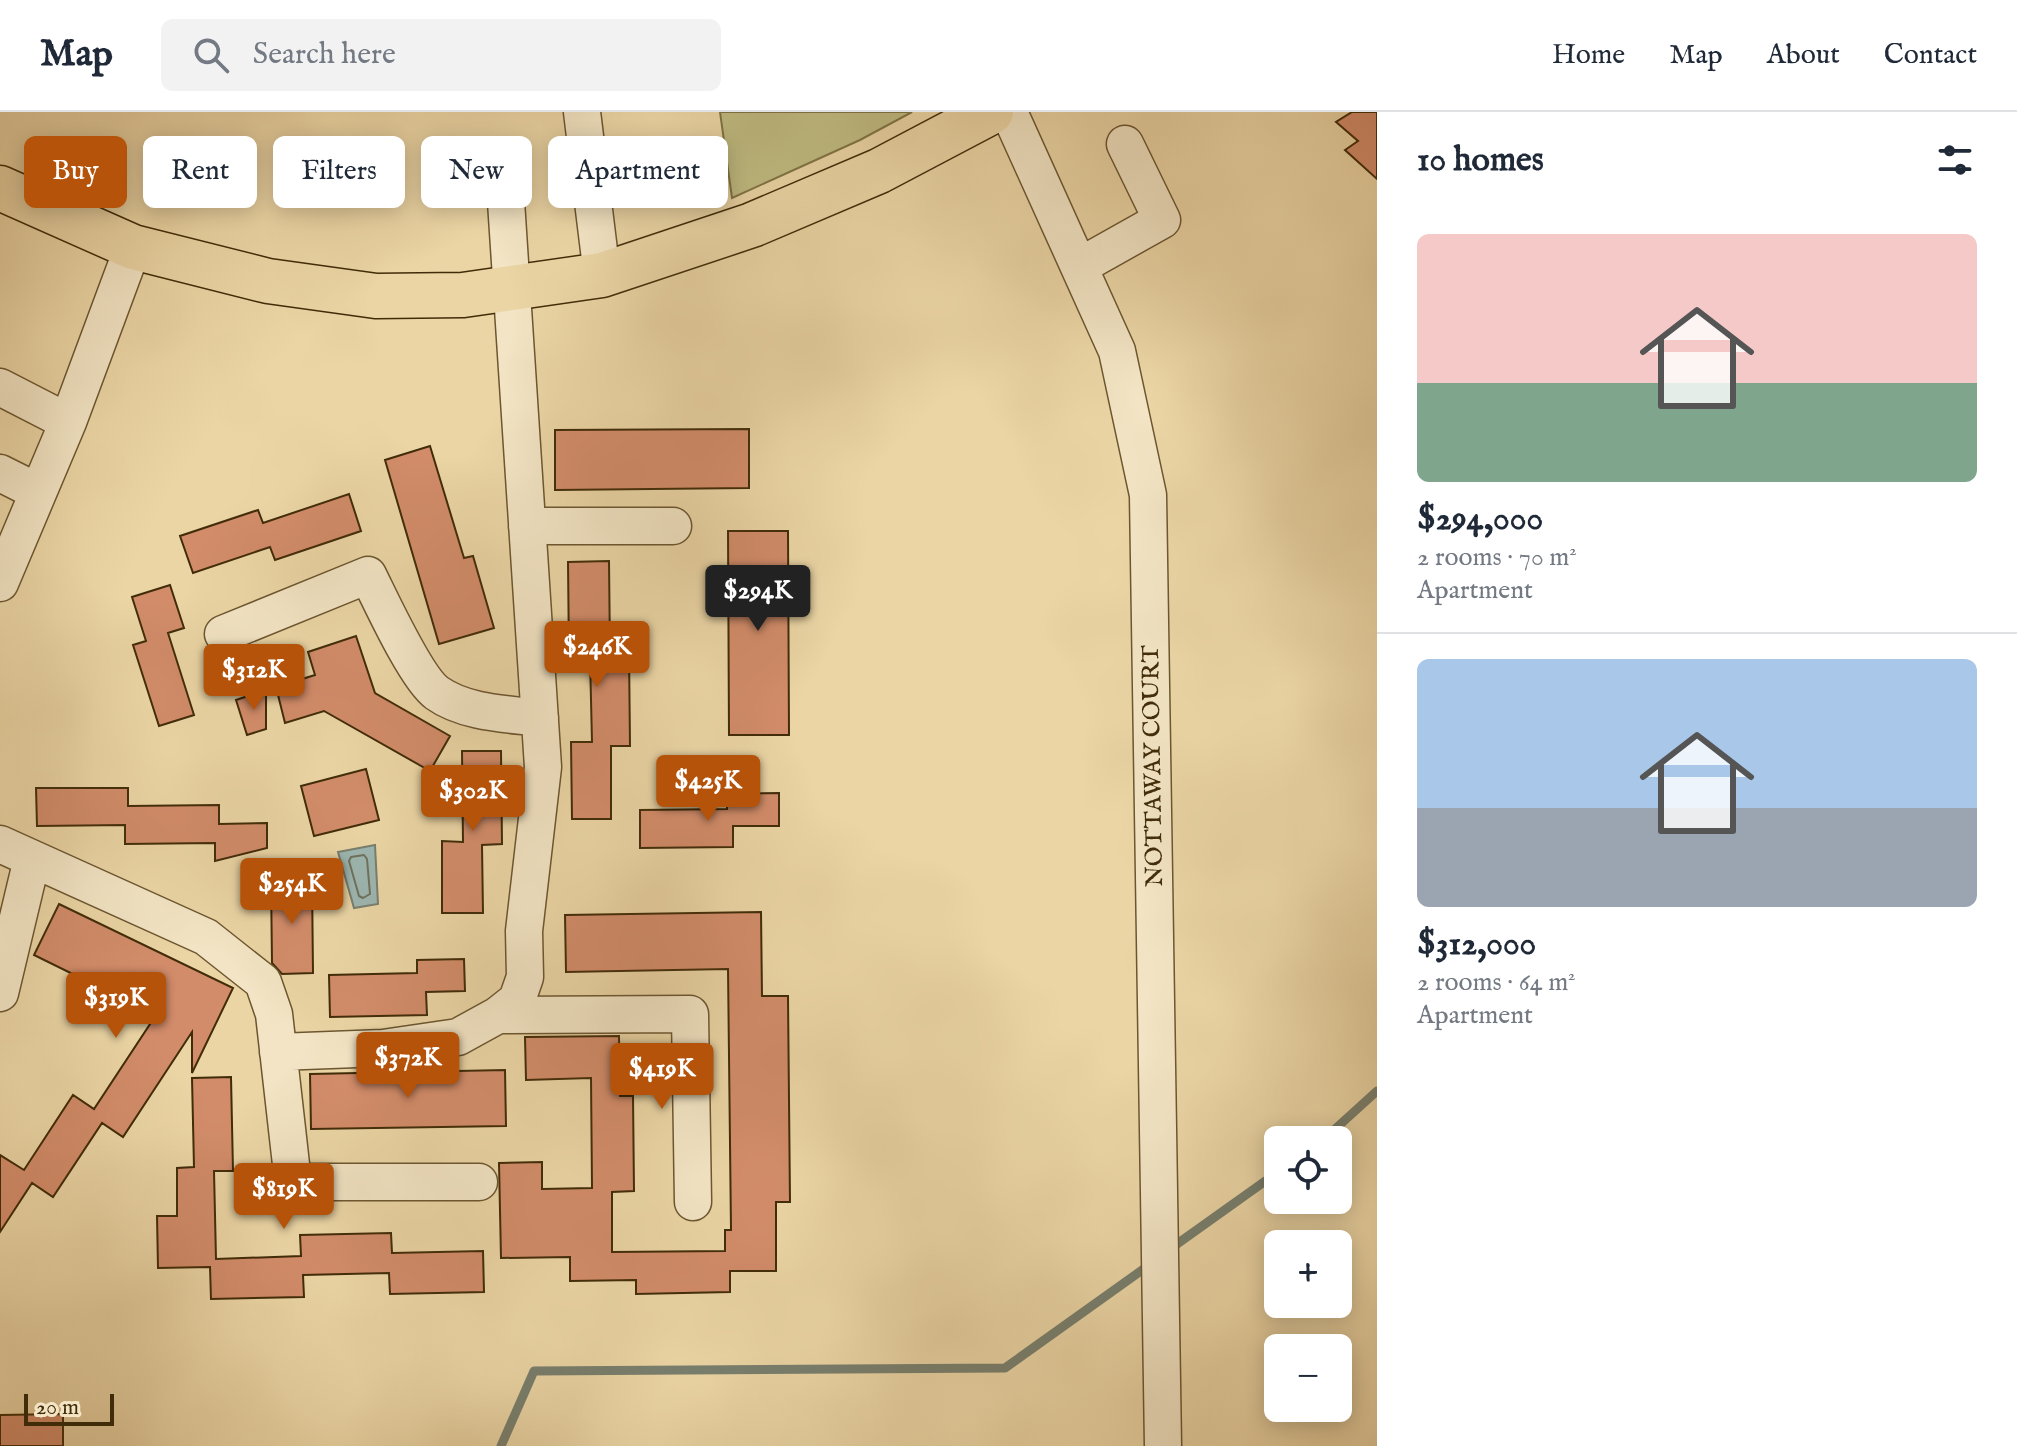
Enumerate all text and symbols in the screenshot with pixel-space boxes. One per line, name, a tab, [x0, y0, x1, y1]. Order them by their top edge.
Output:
search box	[161, 19, 721, 91]
text: Map	[40, 31, 113, 79]
icon: search	[189, 33, 233, 77]
text: Search here	[253, 36, 396, 74]
text: Home	[1552, 38, 1625, 73]
text: Map	[1669, 38, 1723, 73]
text: About	[1767, 38, 1840, 73]
text: Contact	[1884, 38, 1977, 73]
chip: Buy	[24, 136, 127, 208]
chip: Rent	[143, 136, 257, 208]
chip: Filters	[273, 136, 405, 208]
chip: New	[421, 136, 532, 208]
chip: Apartment	[548, 136, 728, 208]
icon: filters	[1933, 138, 1977, 182]
text: 10 homes	[1417, 139, 1544, 182]
icon: home	[1625, 286, 1769, 430]
text: $294,000	[1417, 498, 1543, 541]
text: 2 rooms · 70 m²	[1417, 541, 1577, 574]
pin: $294K	[702, 565, 814, 633]
text: $294K	[723, 574, 793, 607]
text: Apartment	[1417, 574, 1533, 607]
pin: $246K	[541, 621, 653, 689]
text: $246K	[562, 630, 632, 663]
pin: $312K	[198, 644, 310, 712]
street label: NOTTAWAY COURT	[1136, 644, 1171, 887]
text: $312K	[222, 653, 286, 686]
icon: home	[1625, 711, 1769, 855]
pin: $425K	[652, 755, 764, 823]
text: $425K	[674, 764, 742, 797]
pin: $302K	[417, 765, 529, 833]
text: $302K	[439, 774, 507, 807]
pin: $254K	[236, 858, 348, 926]
text: $254K	[258, 867, 326, 900]
text: $312,000	[1417, 923, 1536, 966]
text: 2 rooms · 64 m²	[1417, 966, 1576, 999]
pin: $319K	[60, 972, 172, 1040]
text: $319K	[84, 981, 148, 1014]
text: Apartment	[1417, 999, 1533, 1032]
pin: $372K	[352, 1032, 464, 1100]
text: $372K	[374, 1041, 442, 1074]
pin: $419K	[606, 1043, 718, 1111]
text: $419K	[629, 1052, 695, 1085]
map controls	[1264, 1126, 1352, 1422]
button: locate	[1264, 1126, 1352, 1214]
pin: $819K	[228, 1163, 340, 1231]
text: $819K	[252, 1172, 316, 1205]
button: +	[1264, 1230, 1352, 1318]
button: −	[1264, 1334, 1352, 1422]
scale bar	[24, 1390, 114, 1426]
text: 20 m	[36, 1394, 79, 1422]

